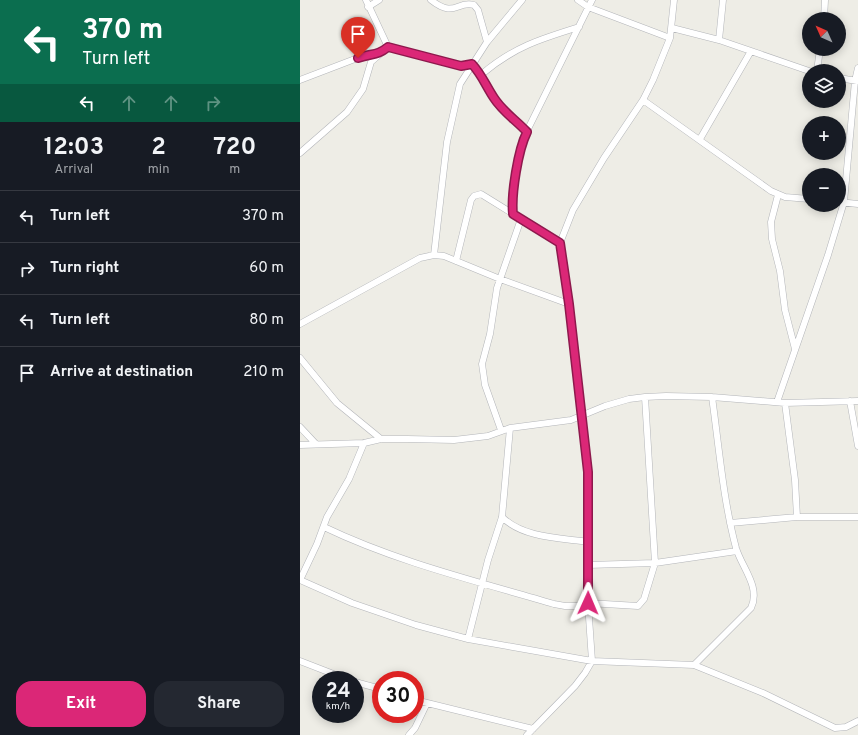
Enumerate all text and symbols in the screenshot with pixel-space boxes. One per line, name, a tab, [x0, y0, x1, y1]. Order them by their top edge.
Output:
north arrow	[802, 12, 846, 56]
map controls	[802, 12, 846, 212]
text: 370 m	[82, 13, 163, 49]
icon: left	[16, 16, 68, 68]
pin	[341, 17, 375, 58]
icon: arrive	[347, 23, 369, 45]
text: Turn left	[82, 48, 150, 71]
button: layers	[802, 64, 846, 108]
icon: left	[76, 92, 98, 114]
icon: ahead	[118, 92, 140, 114]
icon: ahead	[160, 92, 182, 114]
icon: right	[202, 92, 224, 114]
button: +	[802, 116, 846, 160]
text: 12:03	[44, 133, 104, 163]
text: 2	[151, 133, 166, 163]
text: 720	[213, 133, 256, 163]
text: Arrival	[55, 162, 93, 178]
text: min	[148, 162, 169, 178]
text: m	[229, 162, 240, 178]
button: −	[802, 168, 846, 212]
icon: left	[16, 206, 38, 228]
text: Turn left	[50, 207, 110, 226]
text: 370 m	[242, 207, 284, 226]
icon: right	[16, 258, 38, 280]
text: Turn right	[50, 259, 119, 278]
text: 60 m	[249, 259, 284, 278]
icon: left	[16, 310, 38, 332]
text: Turn left	[50, 311, 110, 330]
text: 80 m	[249, 311, 284, 330]
icon: arrive	[16, 362, 38, 384]
text: Arrive at destination	[50, 363, 193, 382]
text: 210 m	[243, 363, 284, 382]
position arrow	[567, 582, 609, 624]
speed limit sign: 30	[372, 671, 424, 723]
text: 24	[325, 679, 351, 705]
button: Exit	[16, 681, 146, 727]
button: Share	[154, 681, 284, 727]
text: km/h	[326, 700, 350, 713]

